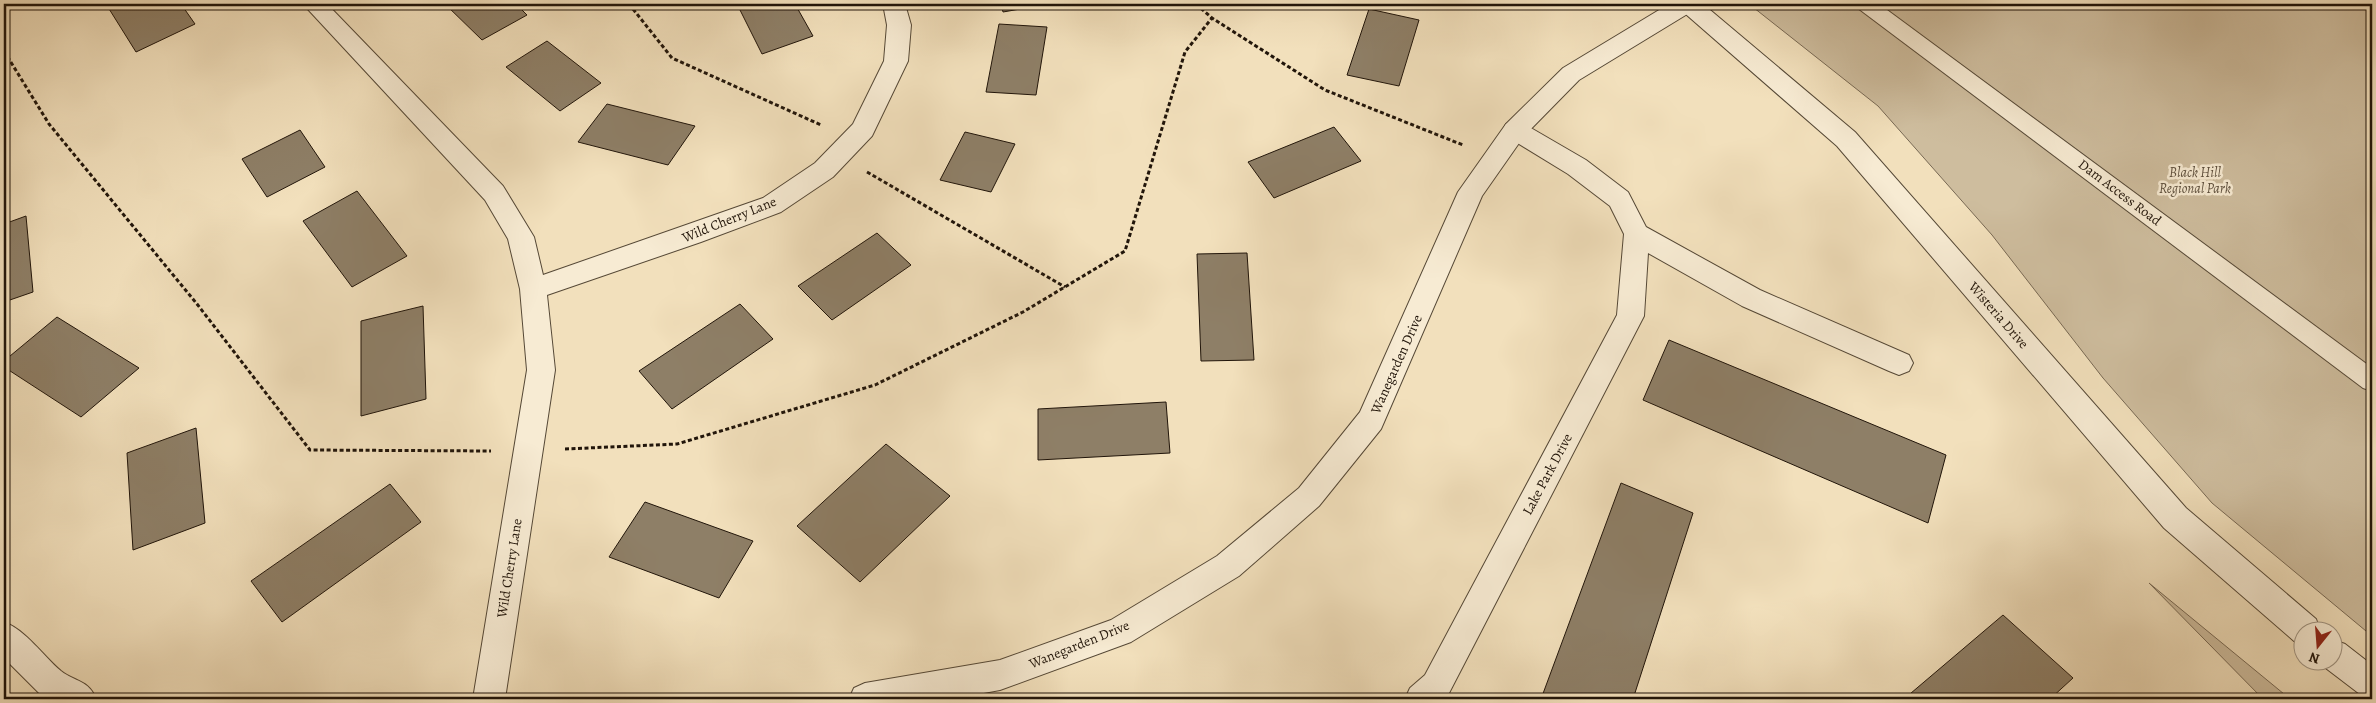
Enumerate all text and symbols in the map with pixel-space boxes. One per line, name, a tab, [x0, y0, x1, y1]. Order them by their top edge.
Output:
street label: Dam Access Road	[2074, 155, 2166, 230]
park label: Black Hill Regional Park	[2159, 163, 2231, 198]
street label: Wild Cherry Lane	[678, 192, 779, 247]
street label: Wisteria Drive	[1964, 277, 2033, 353]
street label: Wanegarden Drive	[1366, 312, 1427, 418]
street label: Lake Park Drive	[1518, 430, 1577, 518]
street label: Wild Cherry Lane	[492, 517, 527, 620]
street label: Wanegarden Drive	[1025, 616, 1132, 674]
north arrow	[2294, 620, 2344, 670]
text: N	[2307, 647, 2322, 669]

